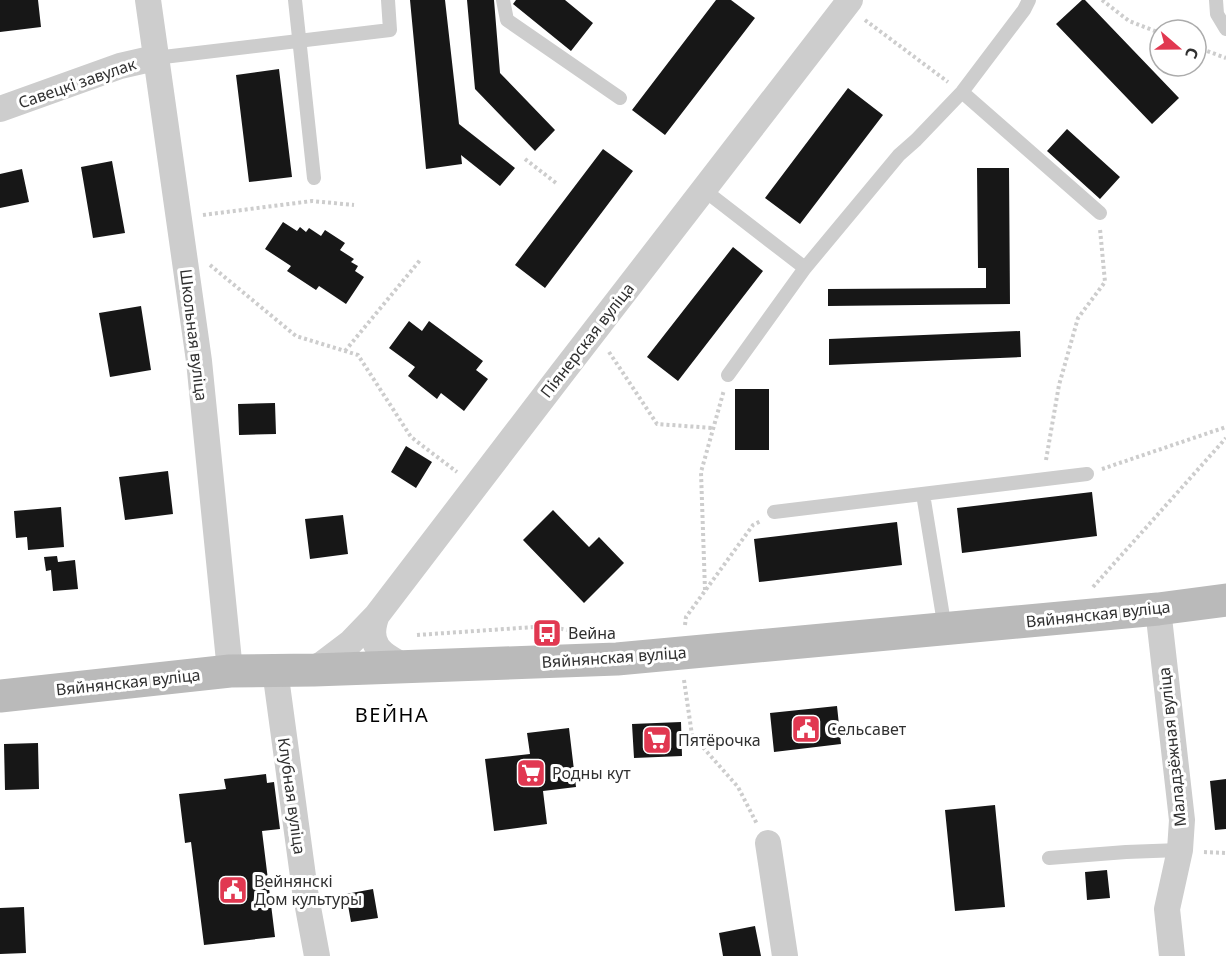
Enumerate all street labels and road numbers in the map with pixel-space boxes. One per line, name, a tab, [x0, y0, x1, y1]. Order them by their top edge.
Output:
street label: Савецкі завулак	[15, 52, 139, 113]
street label: Школьная вуліца	[175, 268, 213, 402]
street label: Піянерская вуліца	[535, 278, 639, 402]
street label: Вяйнянская вуліца	[1025, 595, 1171, 633]
street label: Вяйнянская вуліца	[541, 641, 687, 673]
street label: Вяйнянская вуліца	[55, 663, 201, 701]
street label: Маладзёжная вуліца	[1153, 666, 1191, 828]
street label: Клубная вуліца	[273, 736, 311, 856]

